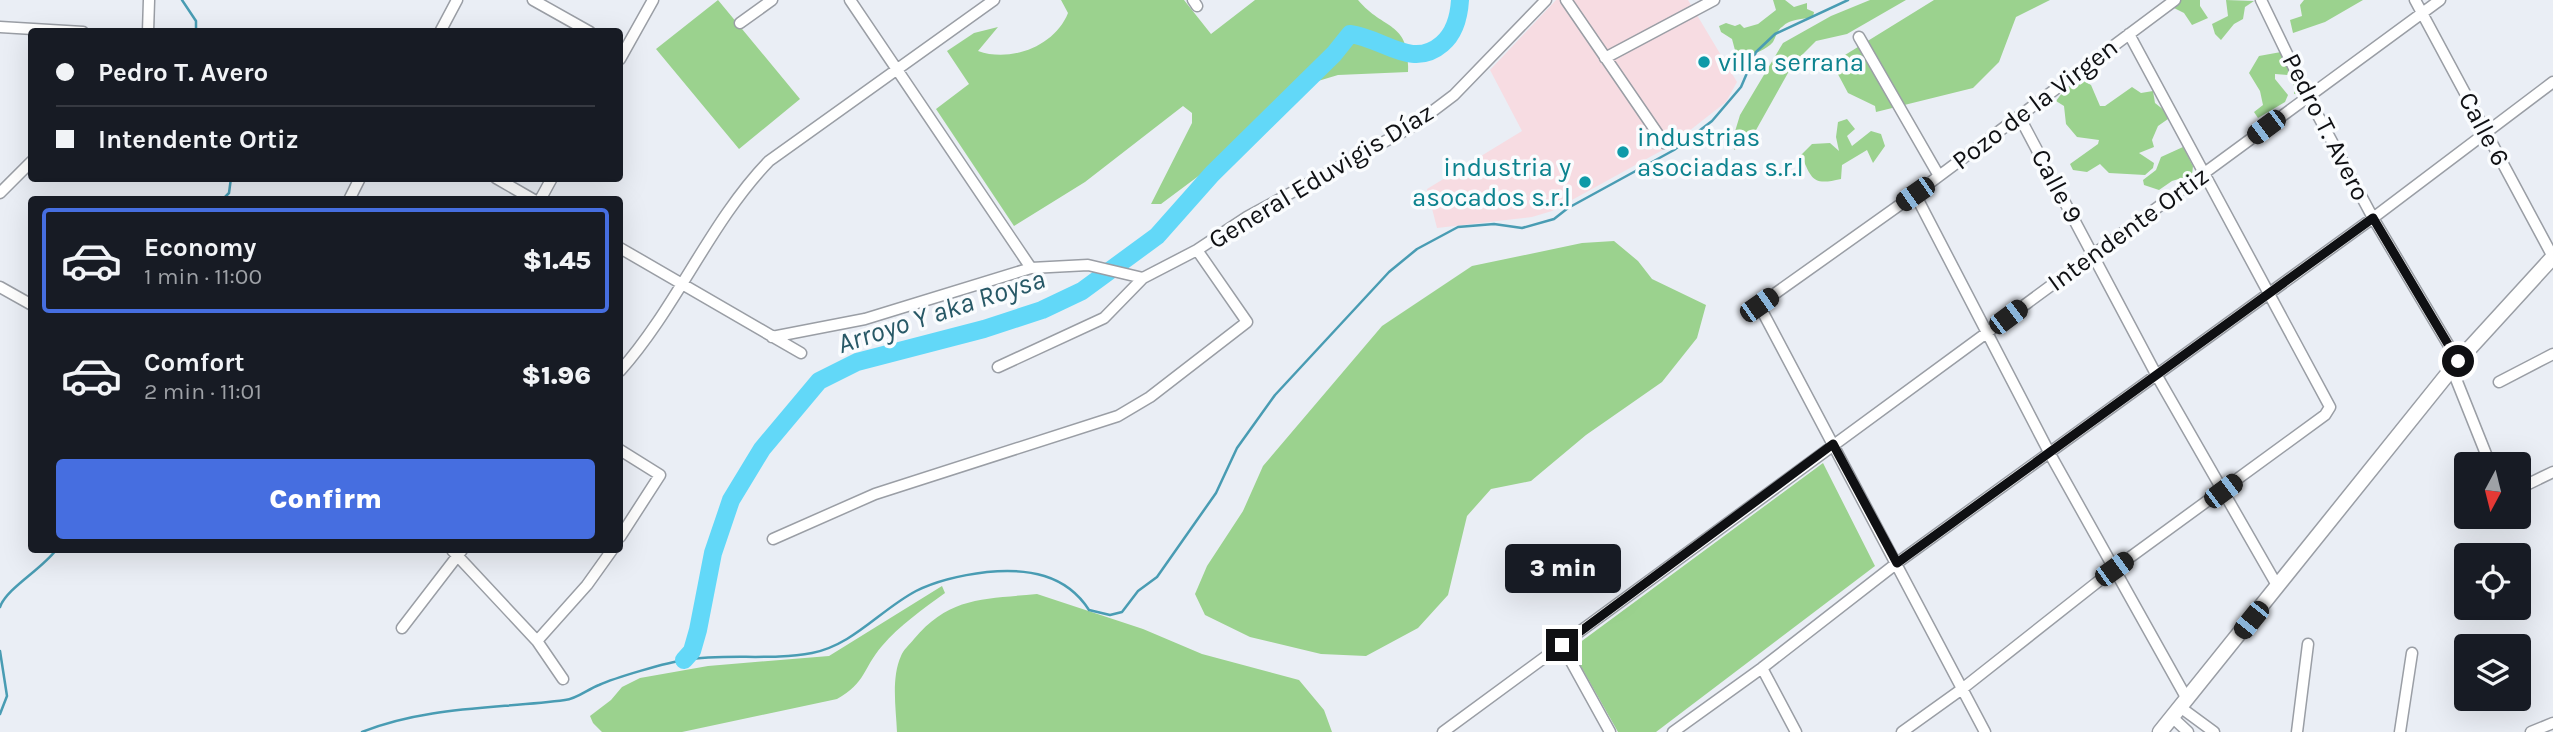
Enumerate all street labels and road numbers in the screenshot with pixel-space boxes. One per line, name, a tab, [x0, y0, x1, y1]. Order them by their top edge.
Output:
street label: Pozo de la Virgen	[1946, 32, 2124, 176]
street label: Pedro T. Avero	[2276, 48, 2376, 206]
street label: Calle 6	[2452, 87, 2516, 171]
street label: General Eduvigis Díaz	[1203, 97, 1439, 255]
street label: Calle 9	[2025, 144, 2089, 228]
street label: Intendente Ortiz	[2041, 160, 2215, 298]

